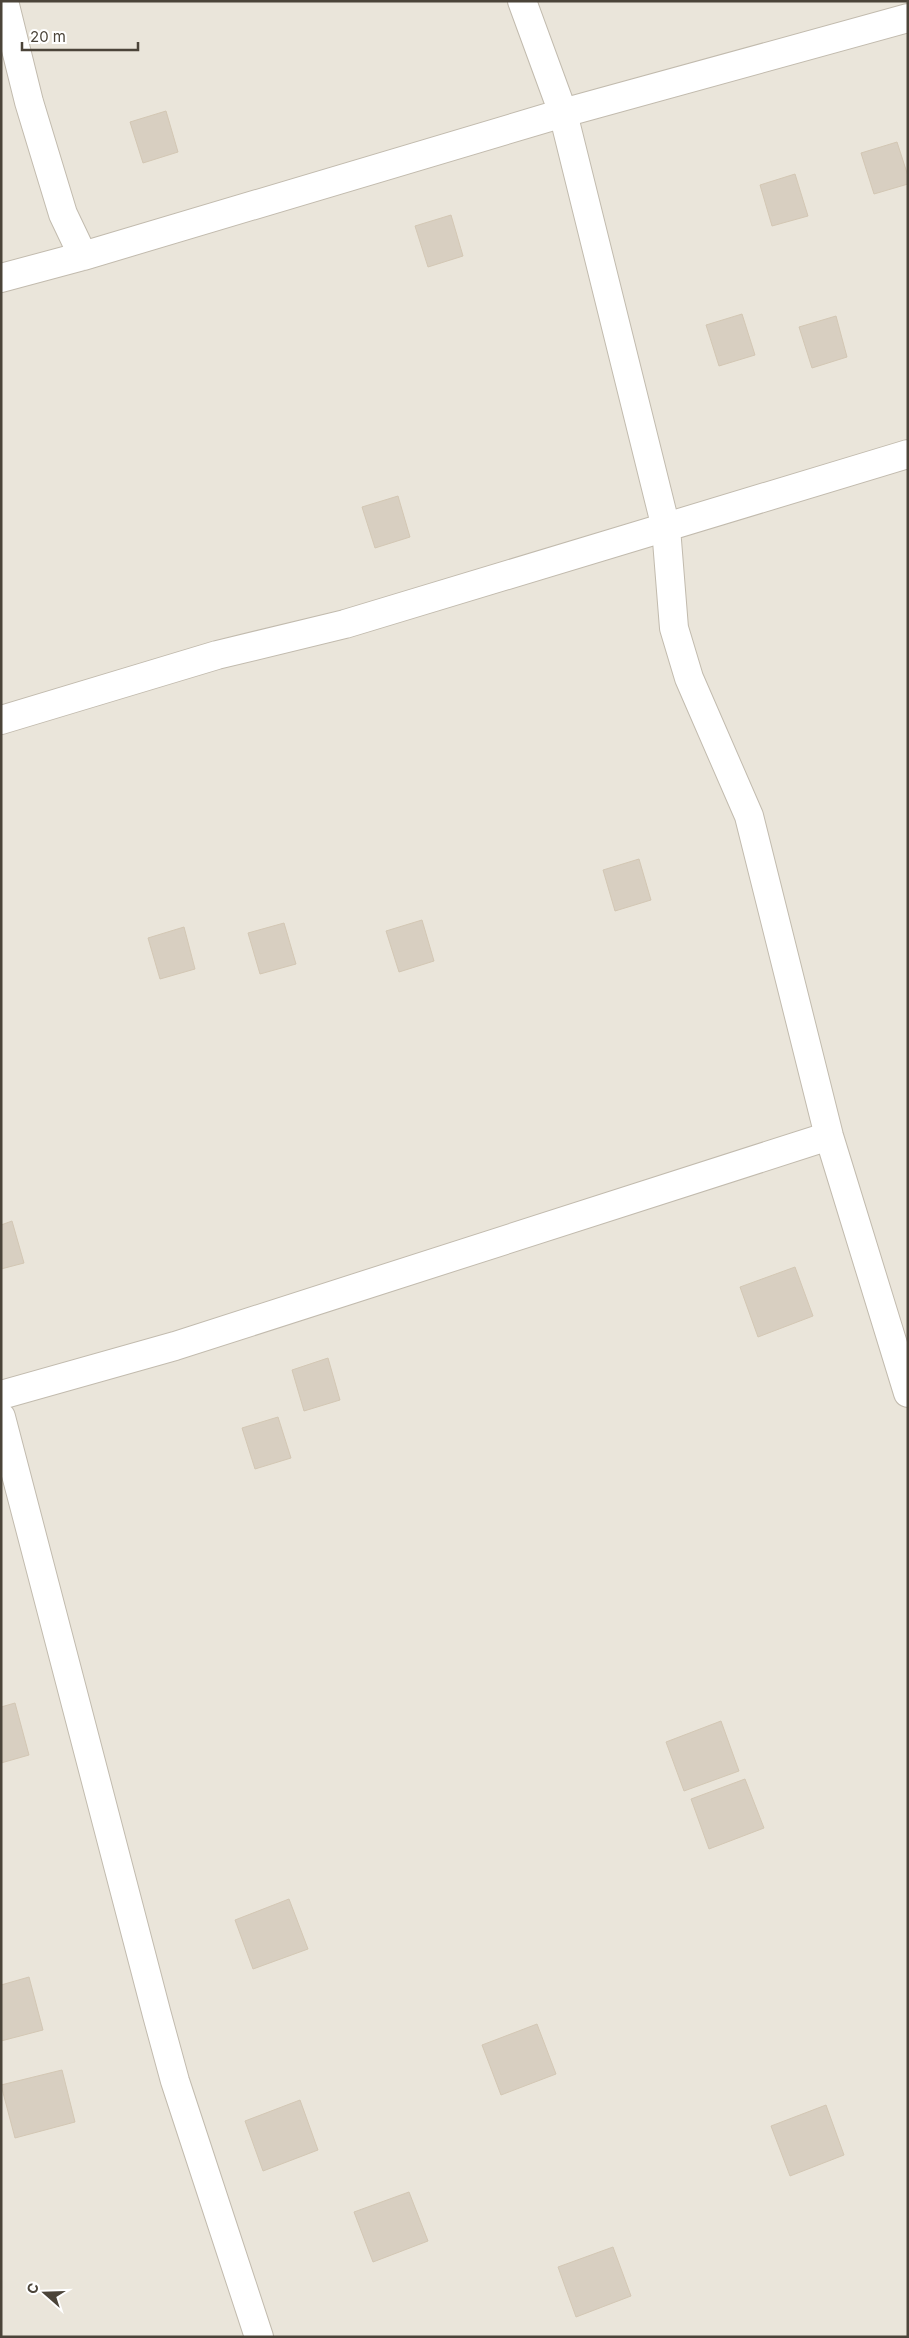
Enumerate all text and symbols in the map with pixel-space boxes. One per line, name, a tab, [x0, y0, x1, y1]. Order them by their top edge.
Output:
scale bar	[22, 20, 139, 52]
text: 20 m	[30, 27, 66, 46]
north arrow	[20, 2268, 70, 2318]
text: С	[23, 2281, 42, 2296]

